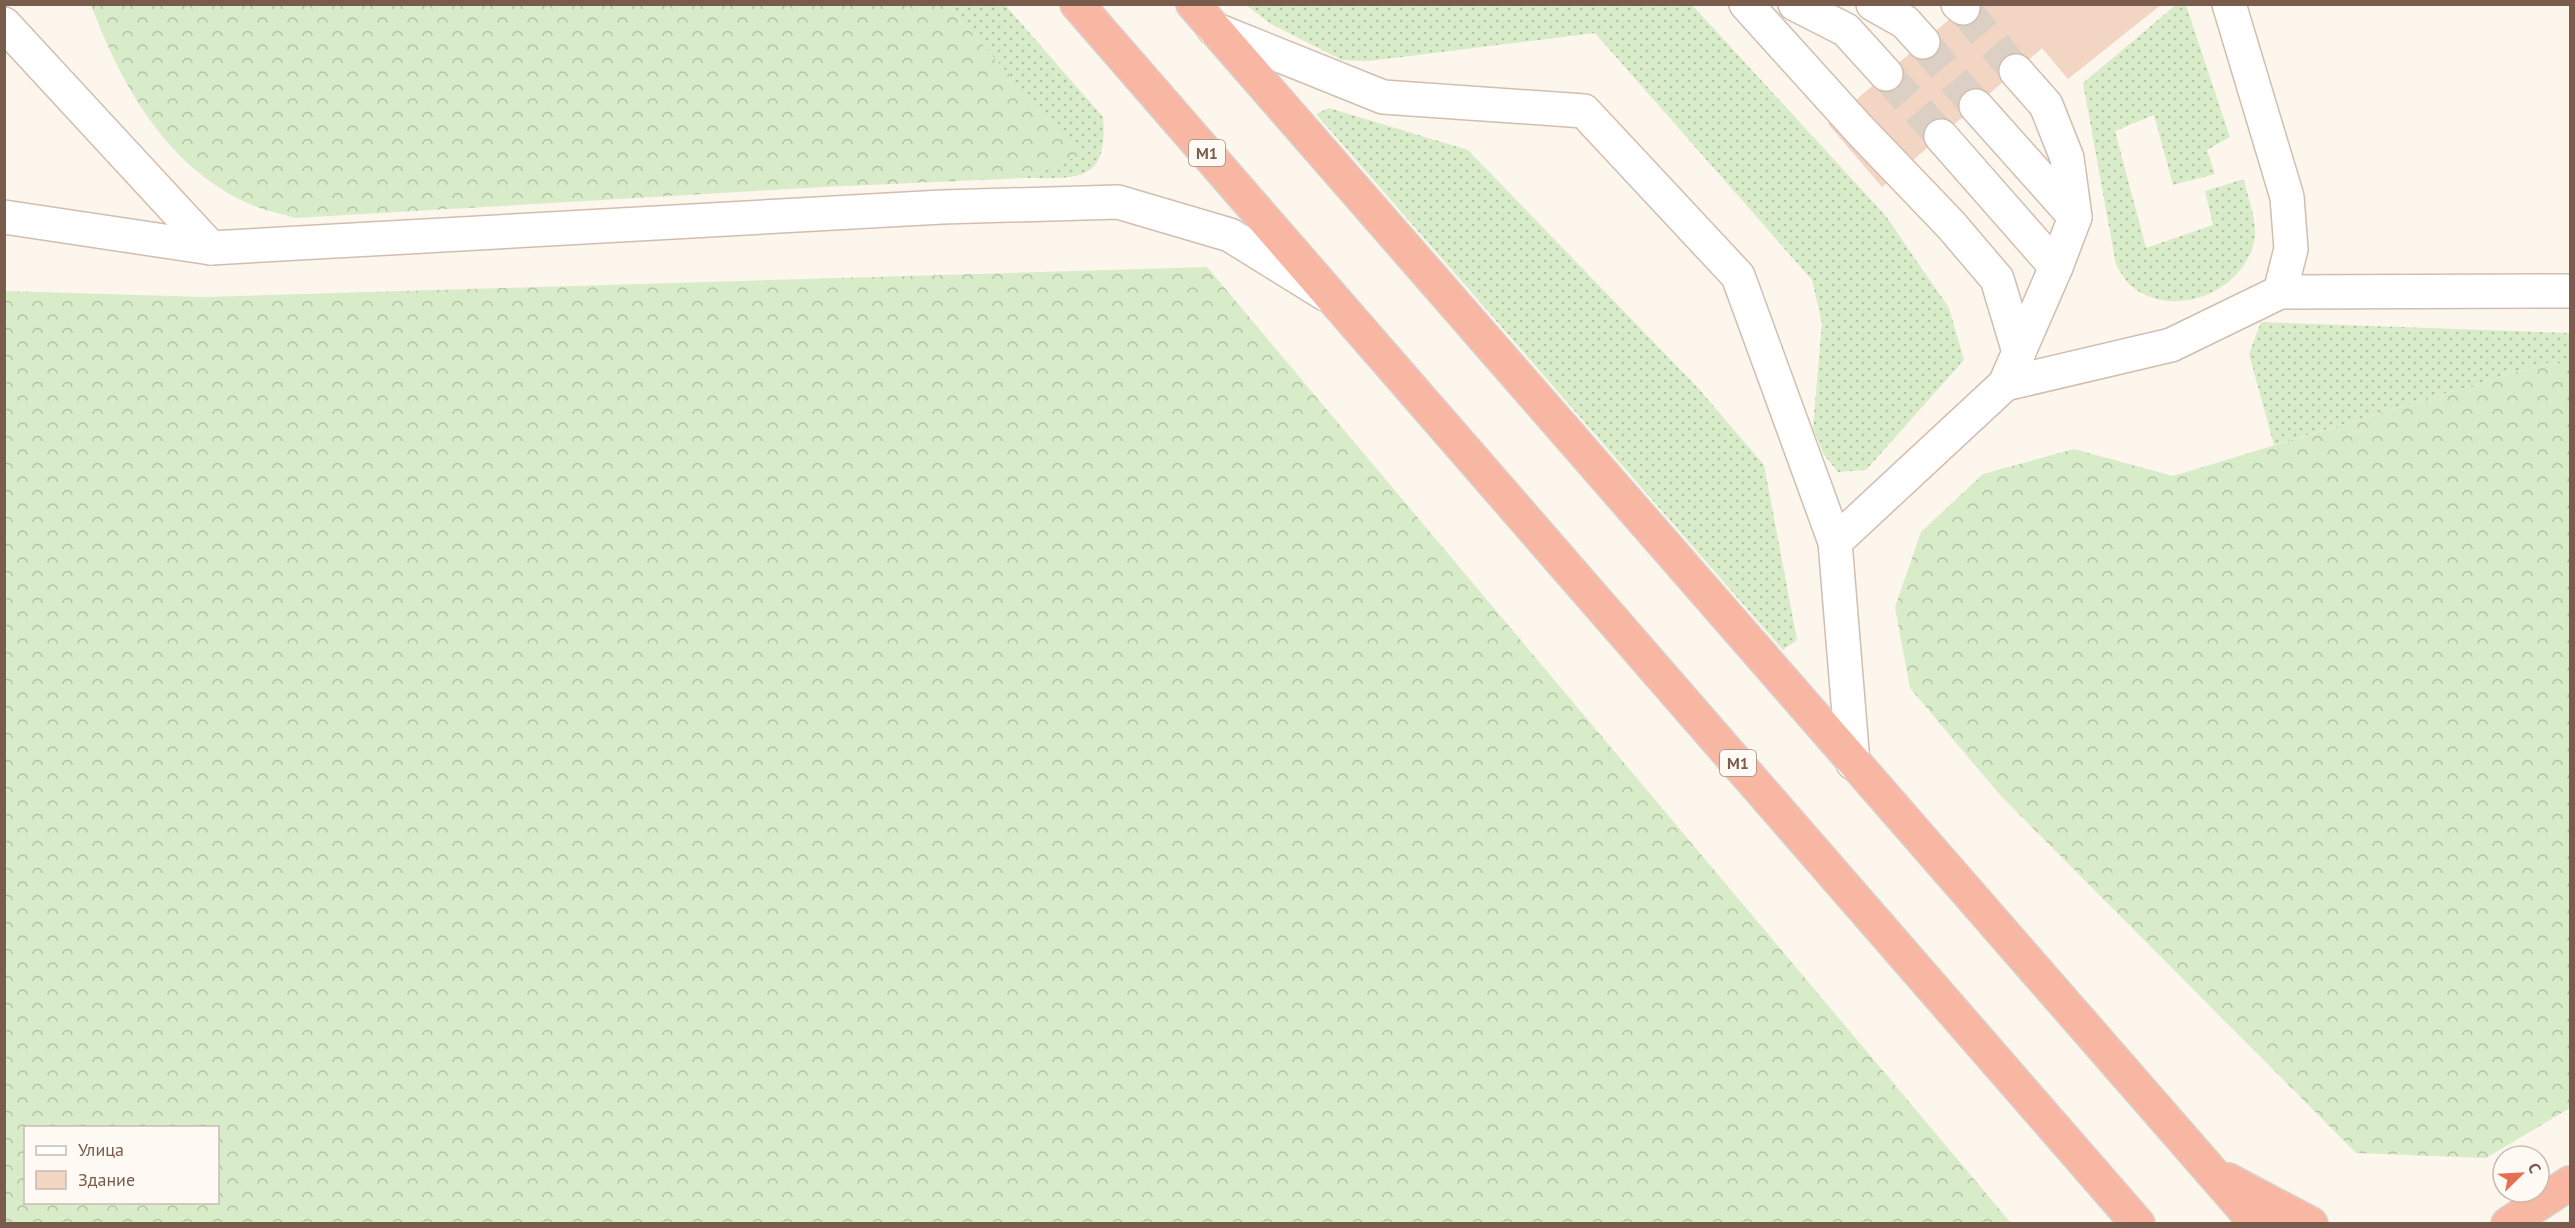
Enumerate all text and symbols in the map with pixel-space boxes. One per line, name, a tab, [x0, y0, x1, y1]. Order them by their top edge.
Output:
road number: М1	[1189, 140, 1225, 166]
road number: М1	[1720, 750, 1756, 776]
legend	[24, 1126, 219, 1204]
text: Улица	[78, 1138, 124, 1161]
north arrow	[2491, 1144, 2551, 1204]
text: С	[2524, 1160, 2546, 1176]
text: Здание	[78, 1168, 135, 1191]

